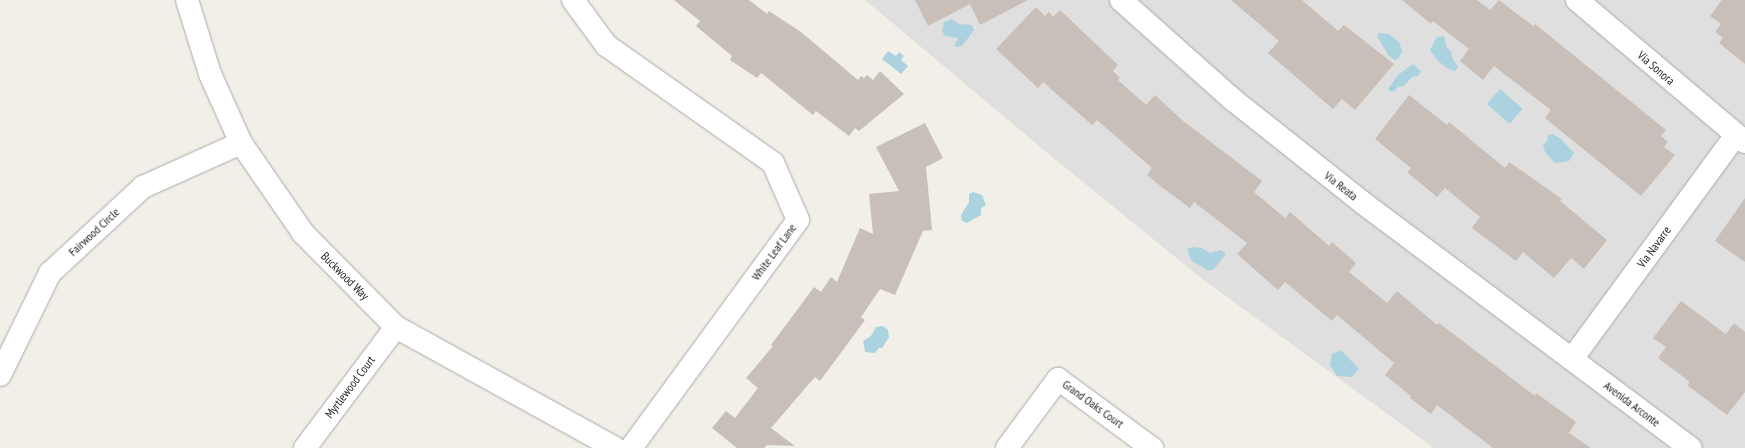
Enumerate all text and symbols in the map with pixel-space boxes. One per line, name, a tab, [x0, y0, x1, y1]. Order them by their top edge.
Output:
street label: Via Sonora	[1635, 48, 1677, 88]
street label: Via Reata	[1321, 168, 1361, 204]
street label: Fairwood Circle	[66, 205, 122, 259]
street label: White Leaf Lane	[749, 221, 799, 283]
street label: Via Navarre	[1634, 223, 1674, 271]
street label: Buckwood Way	[318, 249, 372, 303]
street label: Myrtlewood Court	[322, 353, 378, 421]
street label: Grand Oaks Court	[1060, 377, 1126, 431]
street label: Avenida Arconte	[1601, 378, 1663, 430]

